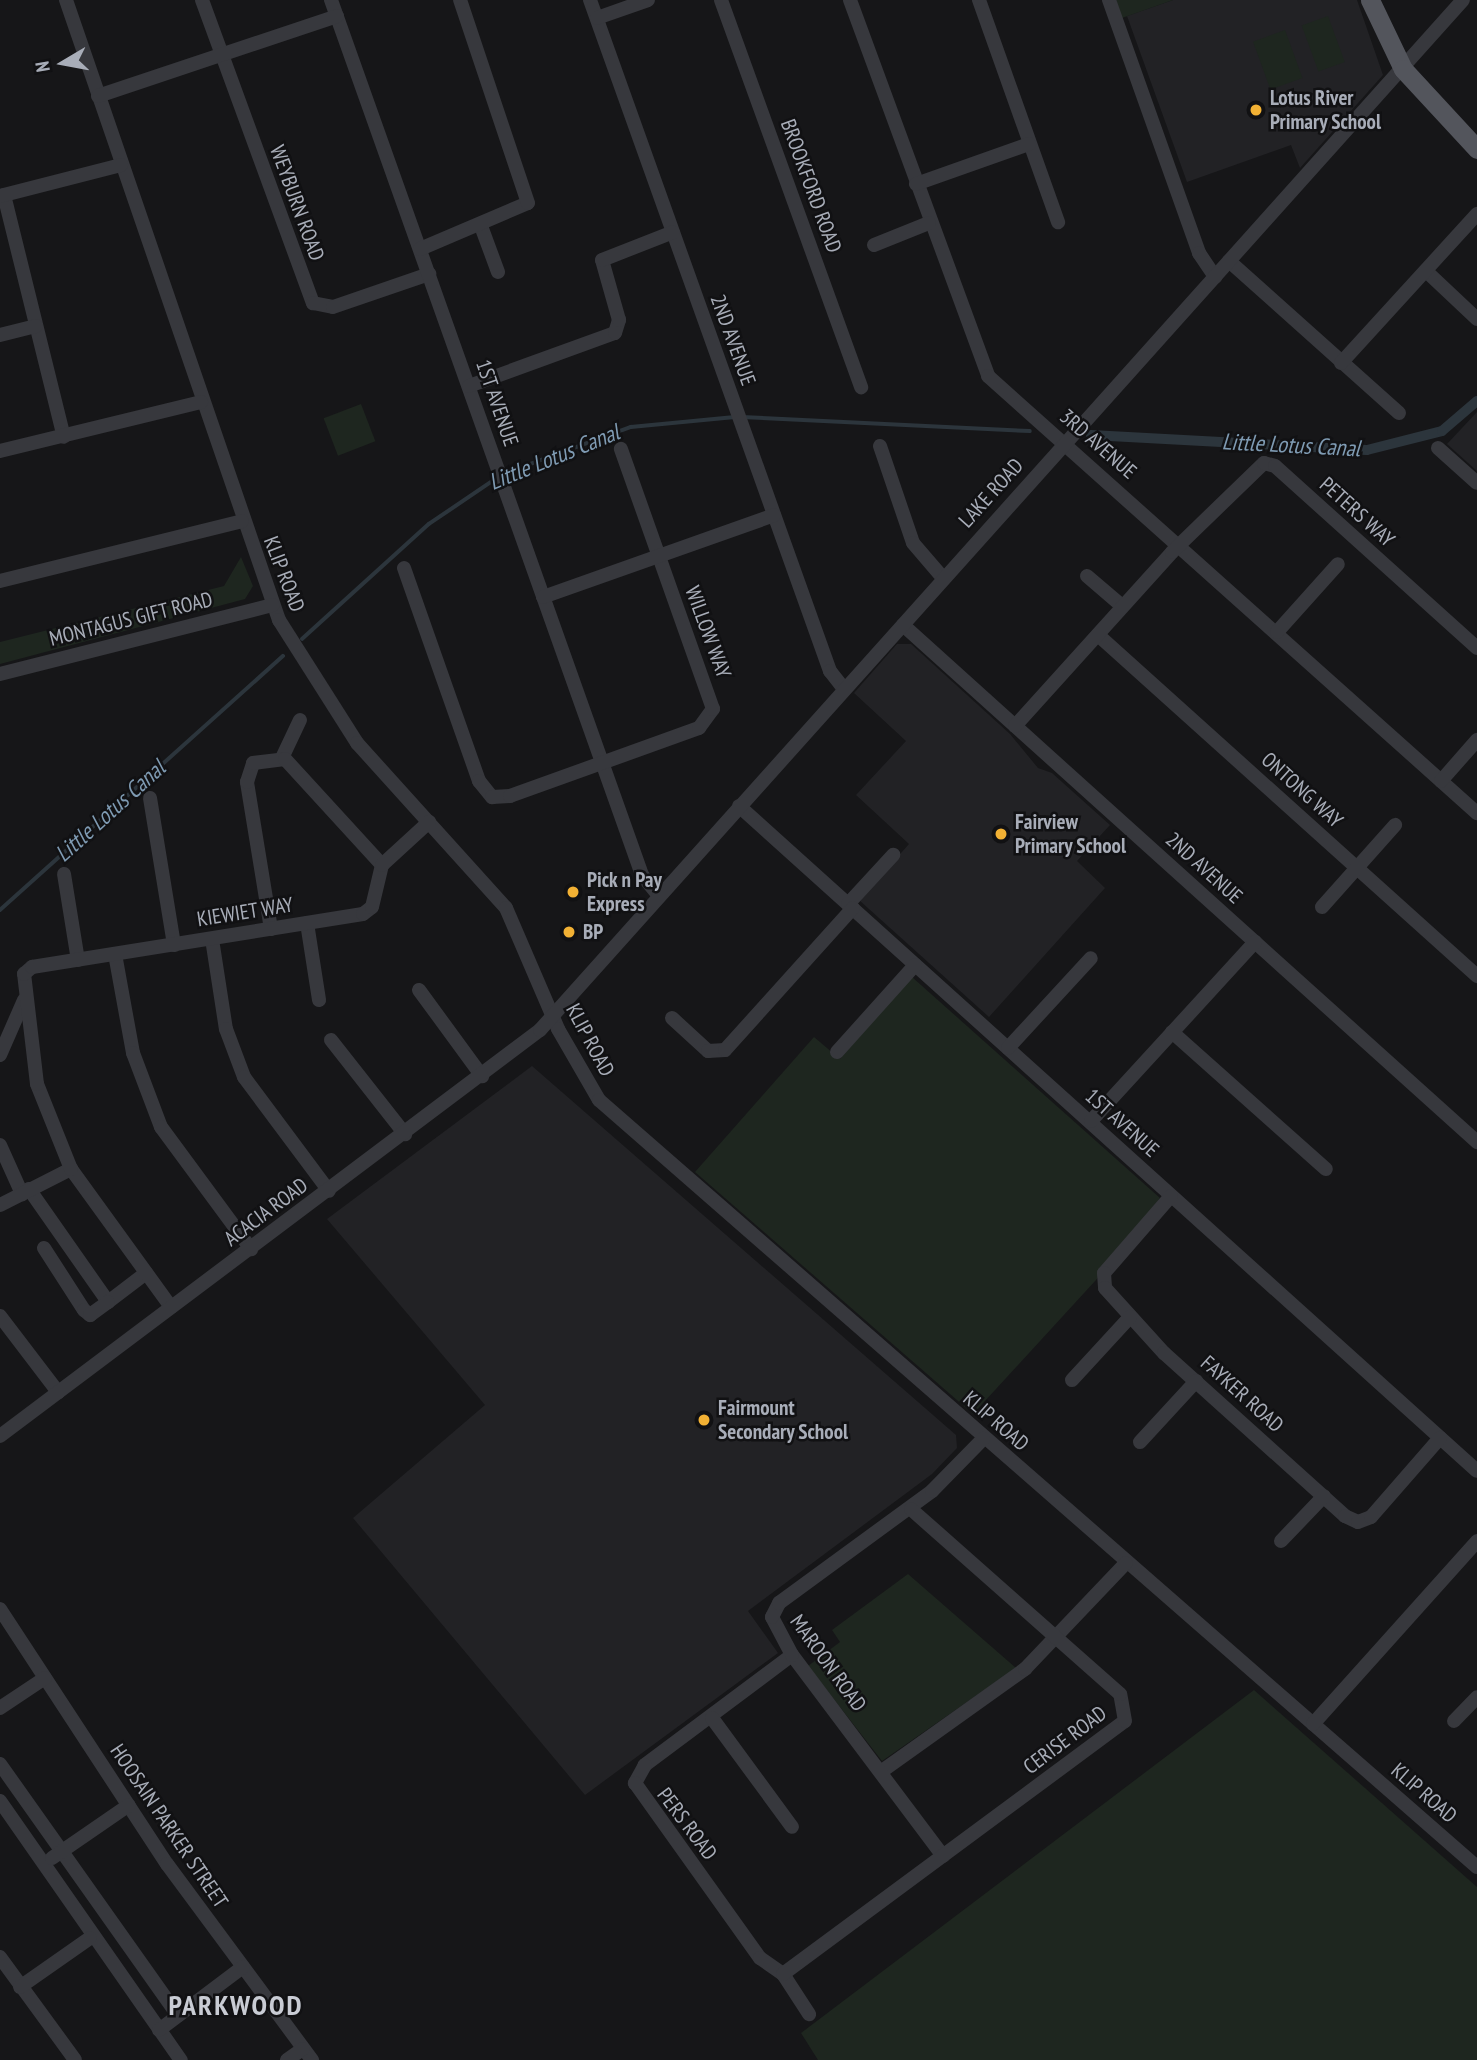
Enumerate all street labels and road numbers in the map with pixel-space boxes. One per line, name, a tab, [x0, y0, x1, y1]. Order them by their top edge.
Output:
street label: BROOKFORD ROAD	[775, 116, 847, 256]
street label: WEYBURN ROAD	[264, 142, 330, 264]
street label: 2ND AVENUE	[705, 291, 761, 389]
street label: 1ST AVENUE	[470, 356, 524, 450]
street label: 3RD AVENUE	[1054, 404, 1142, 484]
street label: LAKE ROAD	[953, 453, 1029, 533]
street label: PETERS WAY	[1314, 472, 1400, 552]
street label: KLIP ROAD	[258, 532, 310, 616]
street label: WILLOW WAY	[680, 582, 736, 682]
street label: MONTAGUS GIFT ROAD	[46, 586, 216, 652]
street label: ONTONG WAY	[1256, 747, 1348, 833]
street label: 2ND AVENUE	[1160, 827, 1248, 909]
street label: KIEWIET WAY	[195, 892, 295, 932]
street label: KLIP ROAD	[560, 999, 620, 1081]
street label: 1ST AVENUE	[1080, 1083, 1164, 1163]
street label: ACACIA ROAD	[219, 1172, 313, 1252]
street label: FAYKER ROAD	[1196, 1350, 1288, 1438]
street label: KLIP ROAD	[958, 1385, 1034, 1457]
street label: MAROON ROAD	[785, 1610, 871, 1716]
street label: CERISE ROAD	[1018, 1701, 1112, 1779]
street label: HOOSAIN PARKER STREET	[105, 1739, 233, 1913]
street label: KLIP ROAD	[1386, 1757, 1462, 1829]
street label: PERS ROAD	[652, 1783, 722, 1865]

